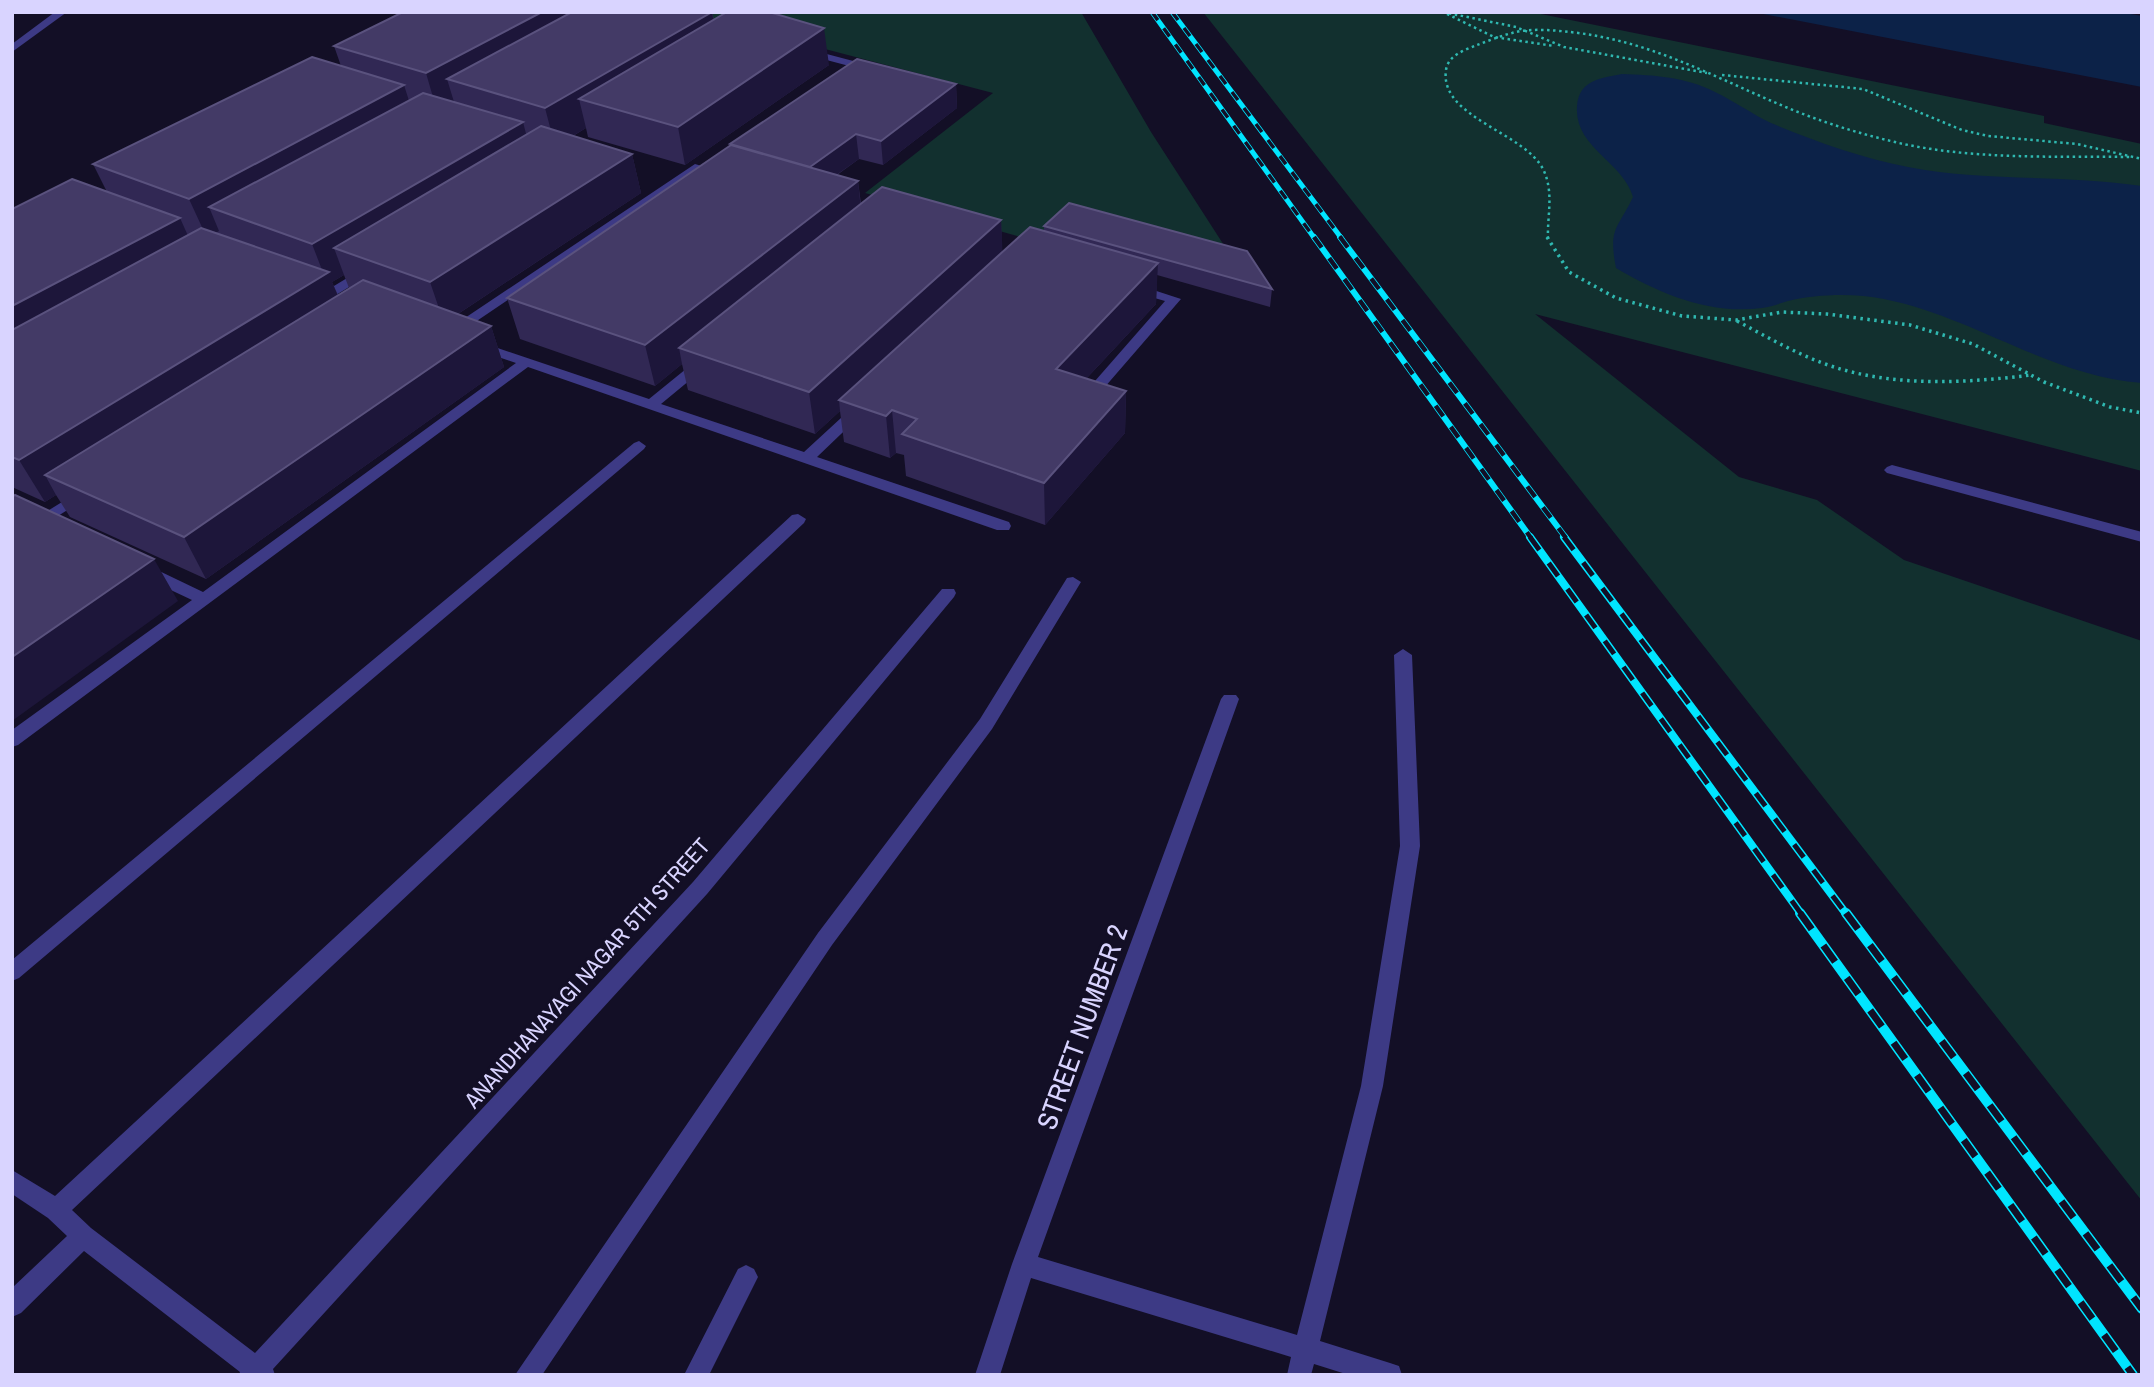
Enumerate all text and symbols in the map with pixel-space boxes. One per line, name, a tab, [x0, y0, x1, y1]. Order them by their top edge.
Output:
street label: ANANDHANAYAGI NAGAR 5TH STREET	[456, 831, 717, 1115]
street label: STREET NUMBER 2	[1027, 919, 1137, 1135]

